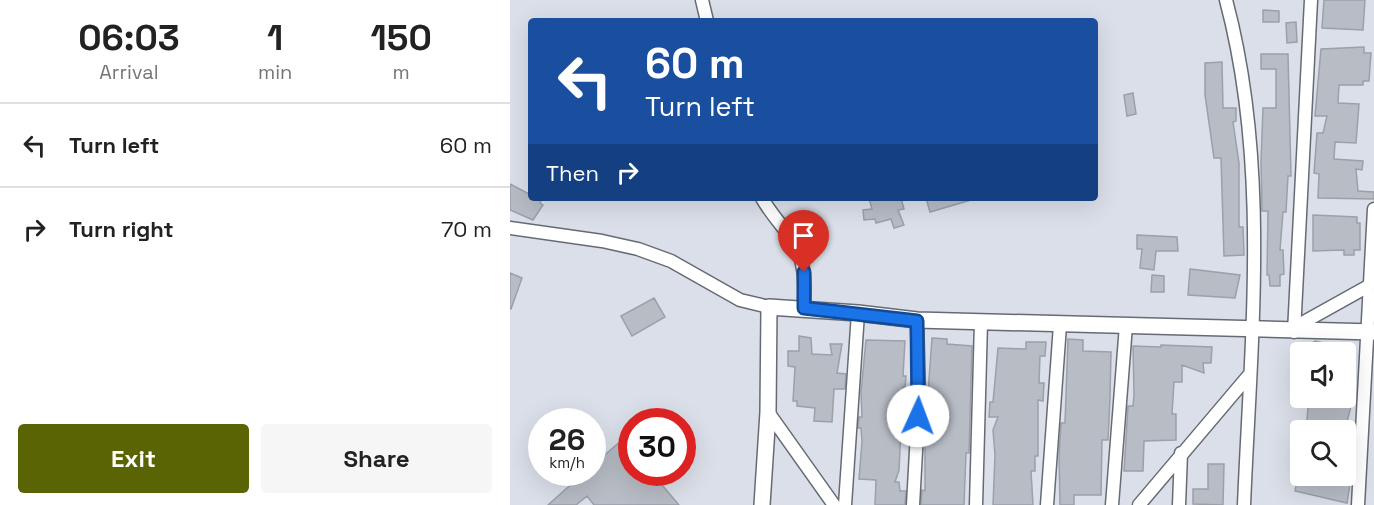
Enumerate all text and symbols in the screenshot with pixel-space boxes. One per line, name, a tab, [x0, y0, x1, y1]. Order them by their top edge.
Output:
text: 06:03	[78, 15, 180, 61]
text: 1	[267, 15, 283, 61]
text: 150	[371, 15, 432, 61]
text: 60 m	[645, 37, 745, 90]
icon: left	[546, 42, 624, 120]
text: Arrival	[99, 59, 159, 85]
text: min	[258, 59, 292, 85]
text: m	[393, 59, 410, 85]
text: Turn left	[645, 89, 755, 124]
icon: left	[18, 129, 51, 162]
text: Turn left	[69, 131, 159, 159]
text: 60 m	[440, 131, 492, 159]
icon: right	[611, 156, 644, 189]
text: Then	[546, 159, 599, 187]
pin	[778, 210, 829, 272]
icon: right	[18, 213, 51, 246]
text: Turn right	[69, 215, 174, 243]
text: 70 m	[441, 215, 492, 243]
icon: arrive	[787, 219, 820, 252]
map controls	[1290, 342, 1356, 486]
button: sound	[1290, 342, 1356, 408]
position arrow	[886, 384, 950, 448]
speed limit sign: 30	[618, 408, 696, 486]
text: 26	[549, 420, 585, 459]
button: search	[1290, 420, 1356, 486]
button: Exit	[18, 424, 249, 493]
button: Share	[261, 424, 492, 493]
text: km/h	[549, 453, 585, 472]

